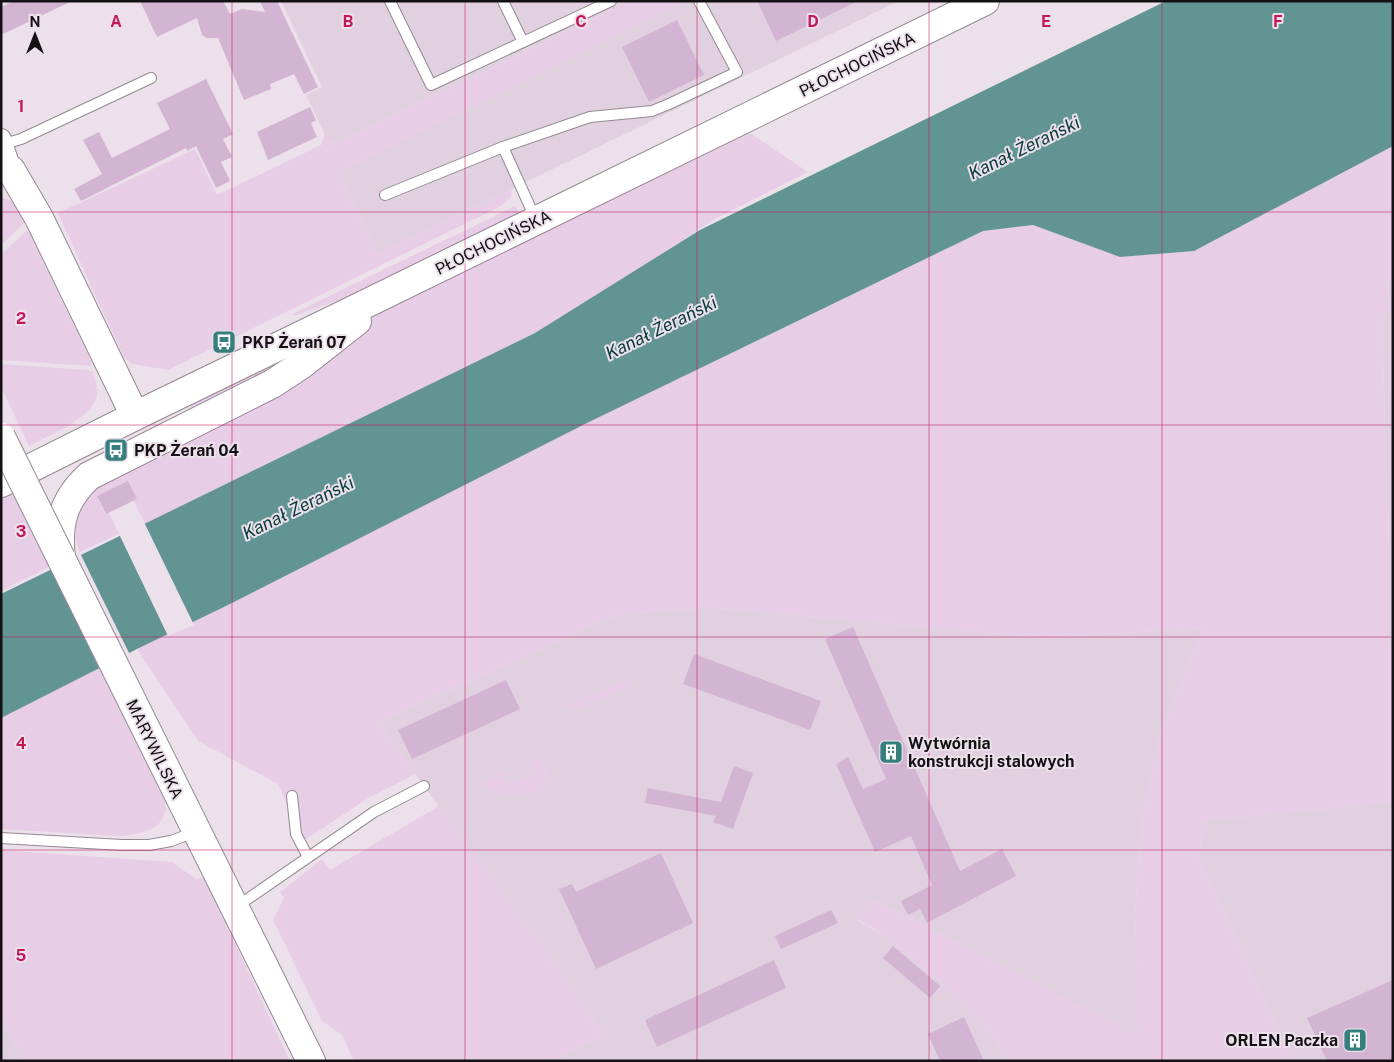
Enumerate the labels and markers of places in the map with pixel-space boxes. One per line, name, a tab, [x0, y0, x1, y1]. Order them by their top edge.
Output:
bus stop icon: PKP Żerań 07	[211, 329, 237, 355]
place label: PKP Żerań 07	[242, 332, 346, 352]
bus stop icon: PKP Żerań 04	[103, 437, 129, 463]
place label: PKP Żerań 04	[134, 440, 240, 460]
place label: Wytwórnia konstrukcji stalowych	[908, 734, 1075, 771]
building icon: Wytwórnia konstrukcji stalowych	[878, 739, 904, 765]
building icon: ORLEN Paczka	[1342, 1027, 1368, 1053]
place label: ORLEN Paczka	[1225, 1031, 1338, 1050]

